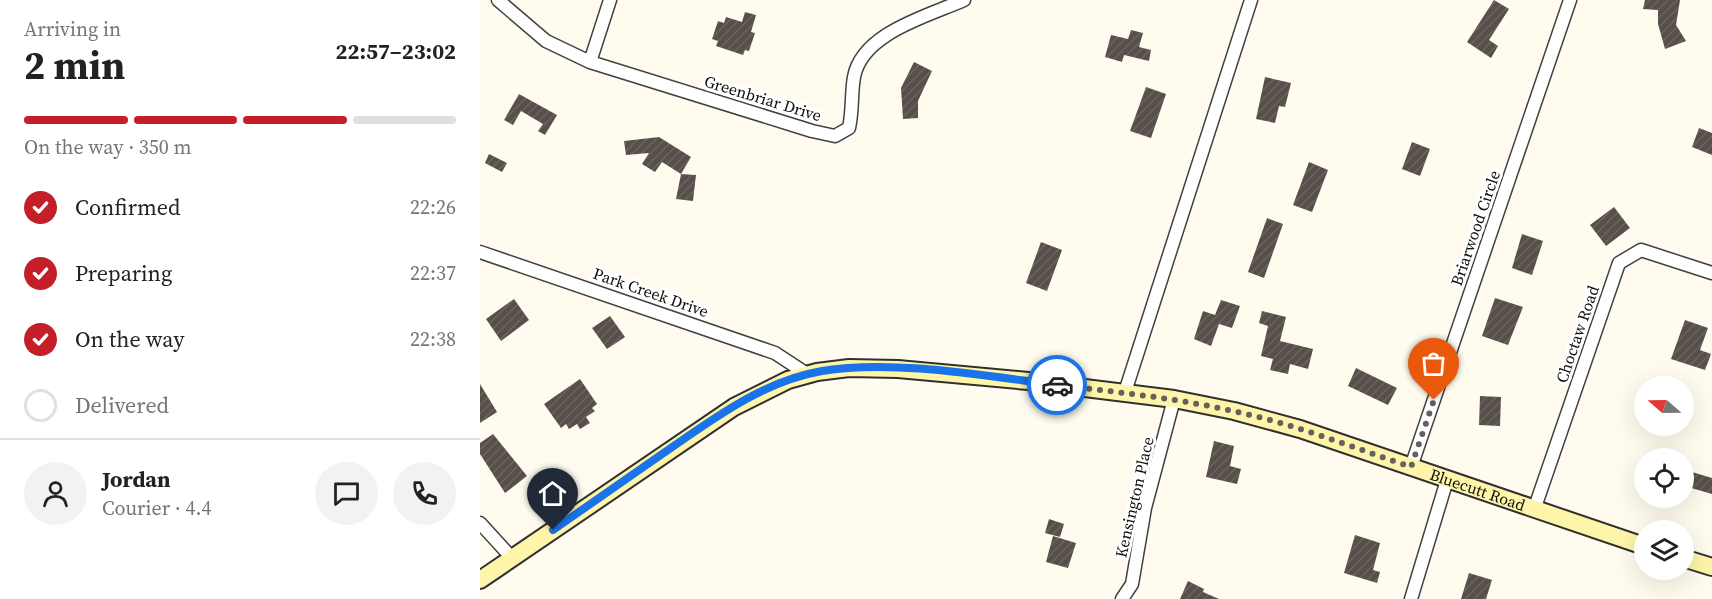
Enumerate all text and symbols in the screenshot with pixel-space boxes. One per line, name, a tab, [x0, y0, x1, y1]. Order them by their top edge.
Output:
text: Arriving in	[24, 15, 121, 43]
text: 22:57–23:02	[336, 36, 456, 66]
text: 2 min	[24, 39, 125, 92]
street label: Greenbriar Drive	[702, 70, 824, 126]
text: On the way · 350 m	[24, 133, 191, 161]
street label: Briarwood Circle	[1445, 167, 1505, 289]
icon: check	[24, 191, 57, 224]
text: Confirmed	[75, 192, 180, 222]
text: 22:26	[410, 193, 456, 221]
icon: check	[24, 257, 57, 290]
text: Preparing	[75, 258, 172, 288]
text: 22:37	[410, 259, 456, 287]
street label: Park Creek Drive	[590, 262, 712, 322]
street label: Choctaw Road	[1550, 282, 1604, 386]
icon: check	[24, 323, 57, 356]
text: On the way	[75, 324, 184, 354]
text: 22:38	[410, 325, 456, 353]
pin	[1408, 338, 1459, 400]
icon: bag	[1417, 347, 1450, 380]
courier	[1027, 355, 1087, 415]
icon: car	[1041, 369, 1074, 402]
north arrow	[1634, 376, 1694, 436]
map controls	[1634, 376, 1694, 580]
text: Delivered	[75, 390, 169, 420]
street label: Kensington Place	[1109, 434, 1159, 560]
button: locate	[1634, 448, 1694, 508]
button: person	[24, 462, 87, 525]
button: chat	[315, 462, 378, 525]
button: phone	[393, 462, 456, 525]
street label: Bluecutt Road	[1427, 463, 1528, 516]
text: Jordan	[102, 464, 170, 494]
pin	[527, 468, 578, 530]
icon: home	[536, 477, 569, 510]
text: Courier · 4.4	[102, 494, 211, 522]
button: layers	[1634, 520, 1694, 580]

